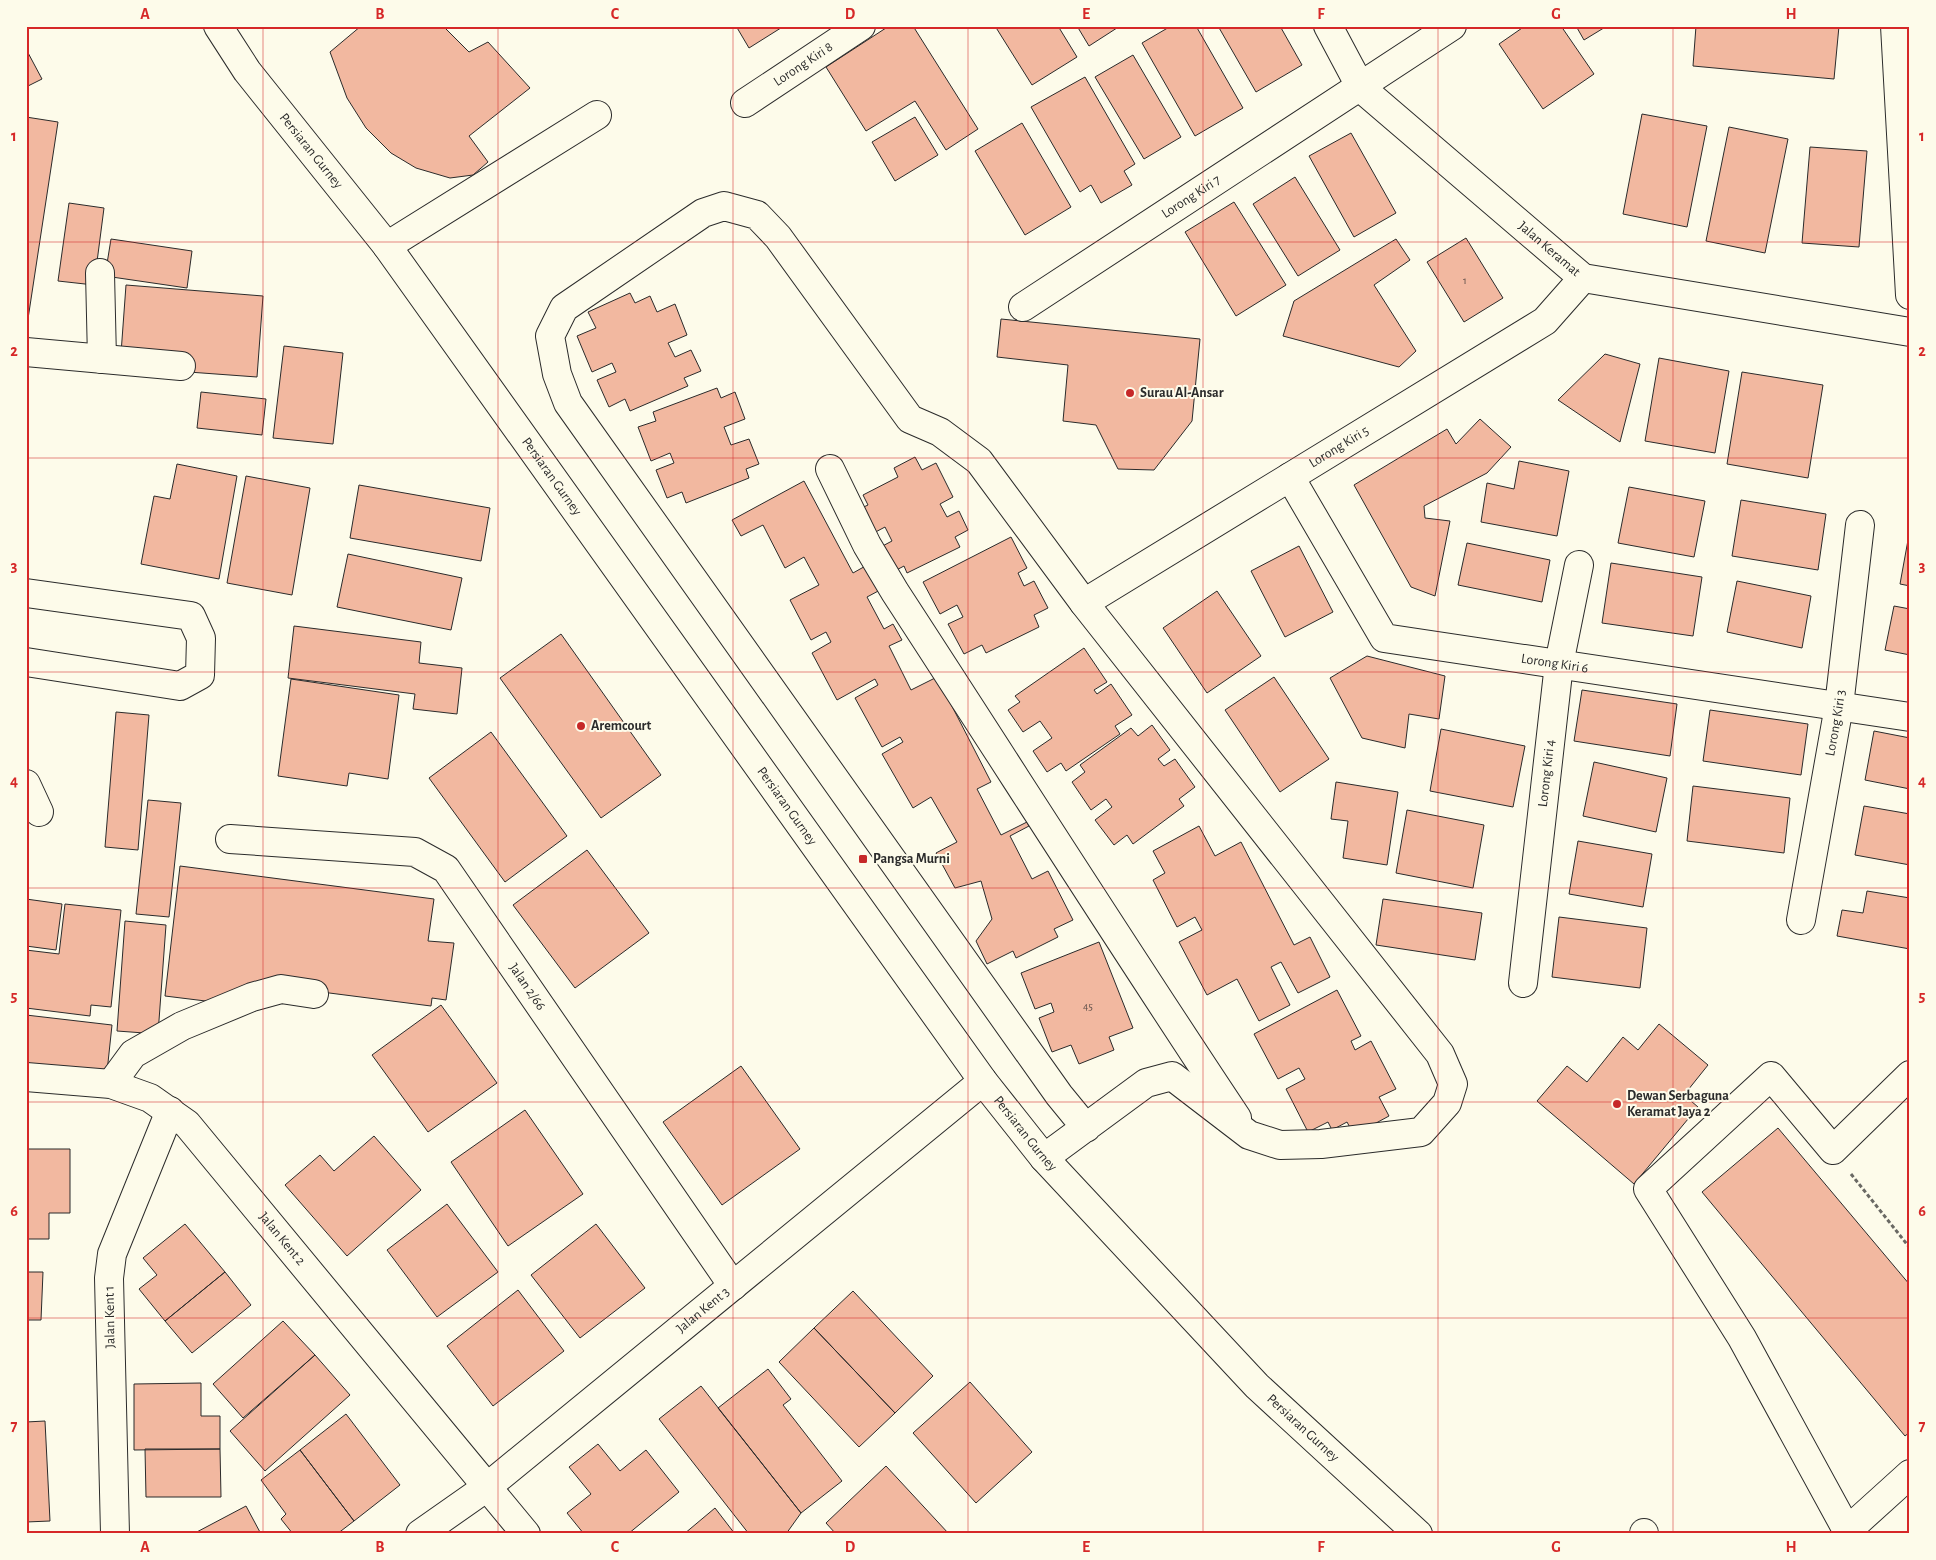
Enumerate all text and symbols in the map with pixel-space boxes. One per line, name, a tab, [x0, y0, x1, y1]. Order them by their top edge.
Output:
text: A	[140, 6, 150, 22]
text: B	[375, 6, 385, 22]
text: C	[611, 6, 620, 22]
text: D	[845, 6, 856, 22]
text: E	[1082, 6, 1090, 22]
text: F	[1317, 6, 1325, 22]
text: G	[1551, 6, 1561, 22]
text: H	[1785, 6, 1797, 22]
street label: Lorong Kiri 8	[771, 40, 835, 89]
street label: Persiaran Gurney	[277, 111, 345, 191]
text: 1	[11, 128, 17, 144]
text: 1	[1919, 128, 1925, 144]
street label: Lorong Kiri 7	[1159, 173, 1223, 221]
street label: Jalan Keramat	[1516, 219, 1583, 280]
house number: 1	[1463, 275, 1467, 286]
text: 2	[10, 343, 18, 359]
text: 2	[1918, 343, 1926, 359]
place label: Surau Al-Ansar	[1140, 386, 1224, 400]
marker: Surau Al-Ansar	[1124, 387, 1136, 399]
street label: Lorong Kiri 5	[1307, 423, 1371, 470]
street label: Persiaran Gurney	[519, 435, 584, 518]
text: 3	[11, 558, 18, 574]
text: 3	[1919, 558, 1926, 574]
street label: Lorong Kiri 6	[1520, 652, 1589, 676]
street label: Lorong Kiri 3	[1823, 689, 1848, 757]
place label: Aremcourt	[591, 719, 652, 733]
marker: Aremcourt	[575, 720, 587, 732]
street label: Lorong Kiri 4	[1536, 738, 1557, 808]
street label: Persiaran Gurney	[754, 765, 819, 848]
text: 4	[10, 773, 18, 789]
text: 4	[1918, 773, 1926, 789]
place label: Pangsa Murni	[873, 852, 950, 866]
marker: Pangsa Murni	[857, 853, 869, 865]
street label: Jalan 2/66	[506, 961, 548, 1013]
text: 5	[11, 988, 18, 1004]
text: 5	[1919, 988, 1926, 1004]
house number: 45	[1083, 1001, 1093, 1012]
place label: Dewan Serbaguna Keramat Jaya 2	[1627, 1089, 1729, 1119]
street label: Persiaran Gurney	[991, 1093, 1060, 1174]
marker: Dewan Serbaguna Keramat Jaya 2	[1611, 1098, 1623, 1110]
text: 6	[10, 1203, 18, 1219]
text: 6	[1918, 1203, 1926, 1219]
street label: Jalan Kent 2	[256, 1210, 308, 1268]
street label: Jalan Kent 3	[674, 1285, 732, 1336]
street label: Jalan Kent 1	[102, 1286, 118, 1348]
street label: Persiaran Gurney	[1264, 1392, 1342, 1464]
text: 7	[11, 1418, 18, 1434]
text: 7	[1919, 1418, 1926, 1434]
text: A	[140, 1539, 150, 1555]
text: B	[375, 1539, 385, 1555]
text: C	[611, 1539, 620, 1555]
text: D	[845, 1539, 856, 1555]
text: E	[1082, 1539, 1090, 1555]
text: F	[1317, 1539, 1325, 1555]
text: G	[1551, 1539, 1561, 1555]
text: H	[1785, 1539, 1797, 1555]

